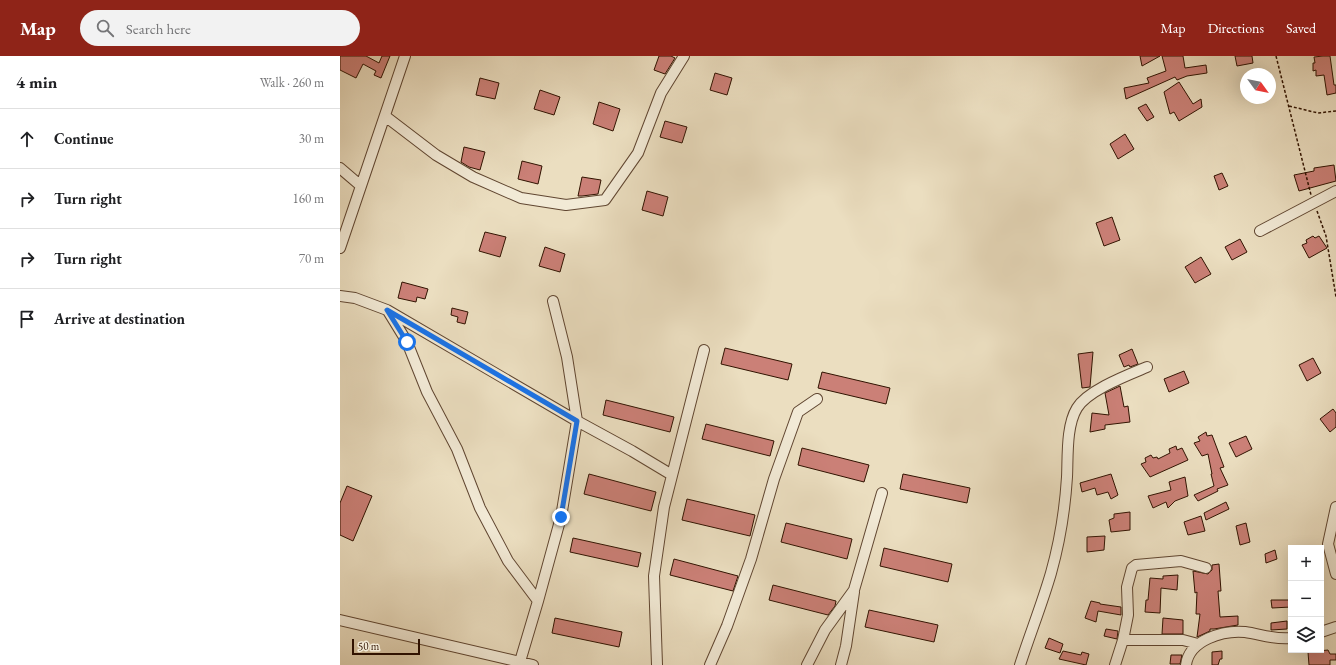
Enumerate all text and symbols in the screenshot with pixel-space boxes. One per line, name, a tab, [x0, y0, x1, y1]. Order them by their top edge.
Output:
search box	[80, 10, 360, 46]
text: Map	[20, 16, 56, 41]
icon: search	[94, 17, 116, 39]
text: Search here	[126, 19, 191, 38]
text: Map	[1160, 19, 1186, 37]
text: Directions	[1208, 19, 1264, 37]
text: Saved	[1286, 19, 1316, 37]
north arrow	[1240, 68, 1276, 104]
text: 4 min	[16, 71, 57, 93]
text: Walk · 260 m	[260, 74, 324, 91]
icon: ahead	[16, 128, 38, 150]
text: Continue	[54, 129, 114, 148]
text: 30 m	[299, 130, 324, 147]
icon: right	[16, 188, 38, 210]
text: Turn right	[54, 189, 122, 208]
text: 160 m	[293, 190, 324, 207]
icon: right	[16, 248, 38, 270]
text: Turn right	[54, 249, 122, 268]
text: 70 m	[299, 250, 324, 267]
icon: arrive	[16, 308, 38, 330]
text: Arrive at destination	[54, 309, 185, 328]
route start	[398, 333, 416, 351]
route end	[552, 508, 570, 526]
map controls	[1288, 545, 1324, 653]
button: +	[1288, 545, 1324, 581]
button: −	[1288, 581, 1324, 617]
button: layers	[1288, 617, 1324, 653]
scale bar	[352, 637, 420, 656]
text: 50 m	[358, 639, 379, 653]

